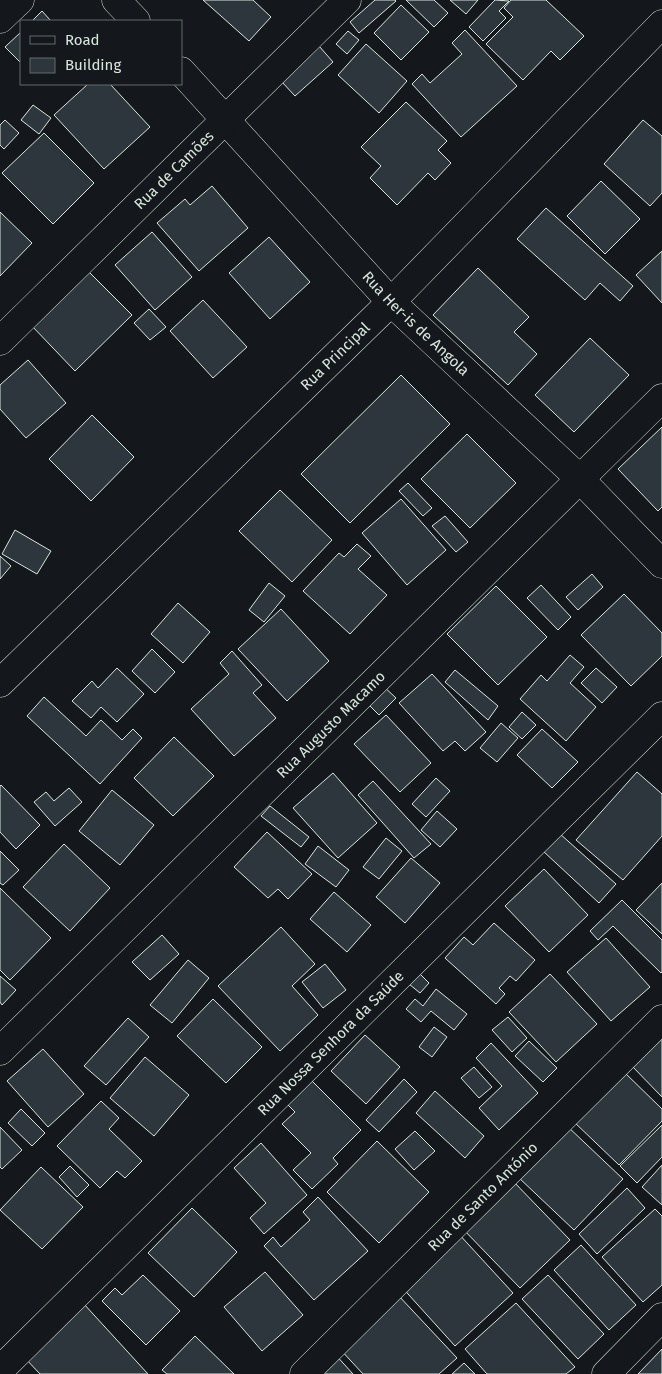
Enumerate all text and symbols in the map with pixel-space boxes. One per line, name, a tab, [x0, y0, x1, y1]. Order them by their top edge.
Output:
legend	[20, 20, 182, 85]
text: Road	[65, 31, 100, 49]
text: Building	[65, 56, 121, 74]
street label: Rua de Camões	[130, 127, 218, 213]
street label: Rua Her-is de Angola	[359, 268, 473, 380]
street label: Rua Principal	[297, 318, 374, 394]
street label: Rua Augusto Macamo	[273, 667, 389, 782]
street label: Rua Nossa Senhora da Saúde	[254, 967, 408, 1119]
street label: Rua de Santo António	[424, 1138, 542, 1255]

